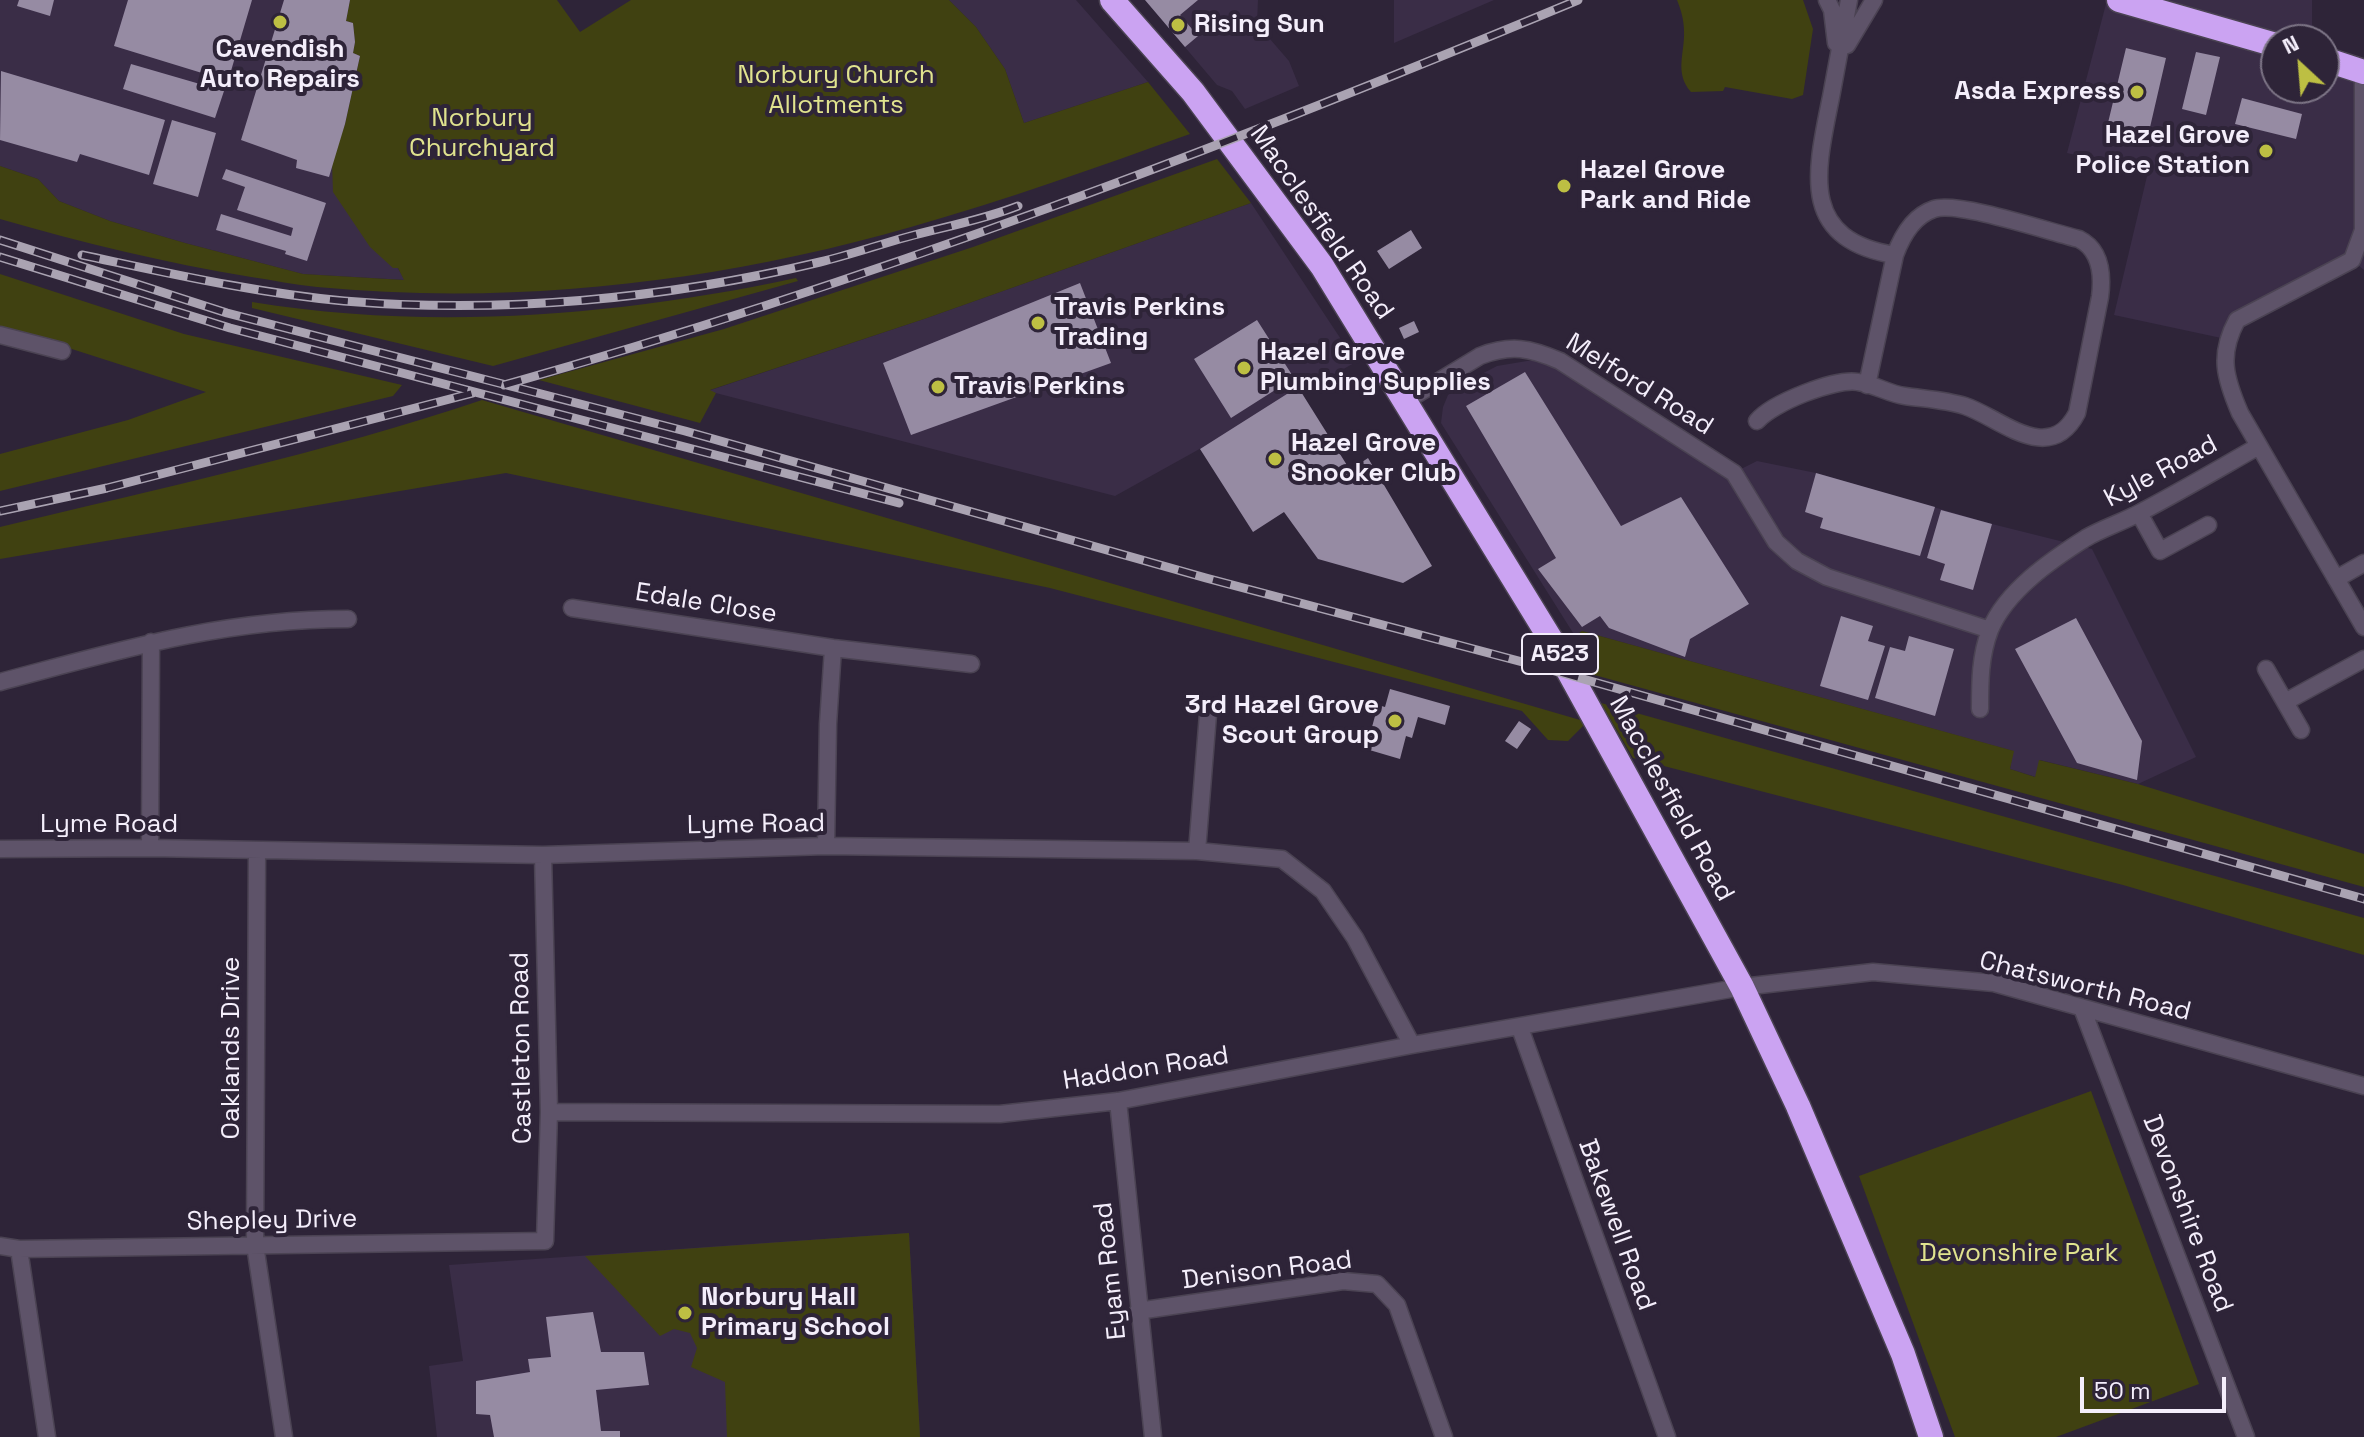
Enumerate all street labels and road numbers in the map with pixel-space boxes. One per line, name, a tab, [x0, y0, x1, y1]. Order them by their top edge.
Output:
street label: Macclesfield Road	[1242, 120, 1400, 326]
street label: Melford Road	[1560, 327, 1718, 443]
street label: Kyle Road	[2099, 429, 2223, 515]
street label: Edale Close	[633, 577, 779, 631]
road number: A523	[1522, 634, 1598, 674]
street label: Macclesfield Road	[1602, 691, 1740, 907]
street label: Lyme Road	[687, 808, 825, 842]
street label: Lyme Road	[40, 809, 178, 841]
street label: Chatsworth Road	[1976, 946, 2194, 1028]
street label: Castleton Road	[505, 952, 539, 1144]
street label: Oaklands Drive	[216, 956, 248, 1140]
street label: Haddon Road	[1061, 1040, 1231, 1098]
street label: Devonshire Road	[2135, 1111, 2239, 1317]
street label: Bakewell Road	[1571, 1135, 1661, 1315]
street label: Eyam Road	[1088, 1201, 1134, 1341]
street label: Shepley Drive	[186, 1204, 358, 1238]
street label: Denison Road	[1180, 1245, 1354, 1297]

